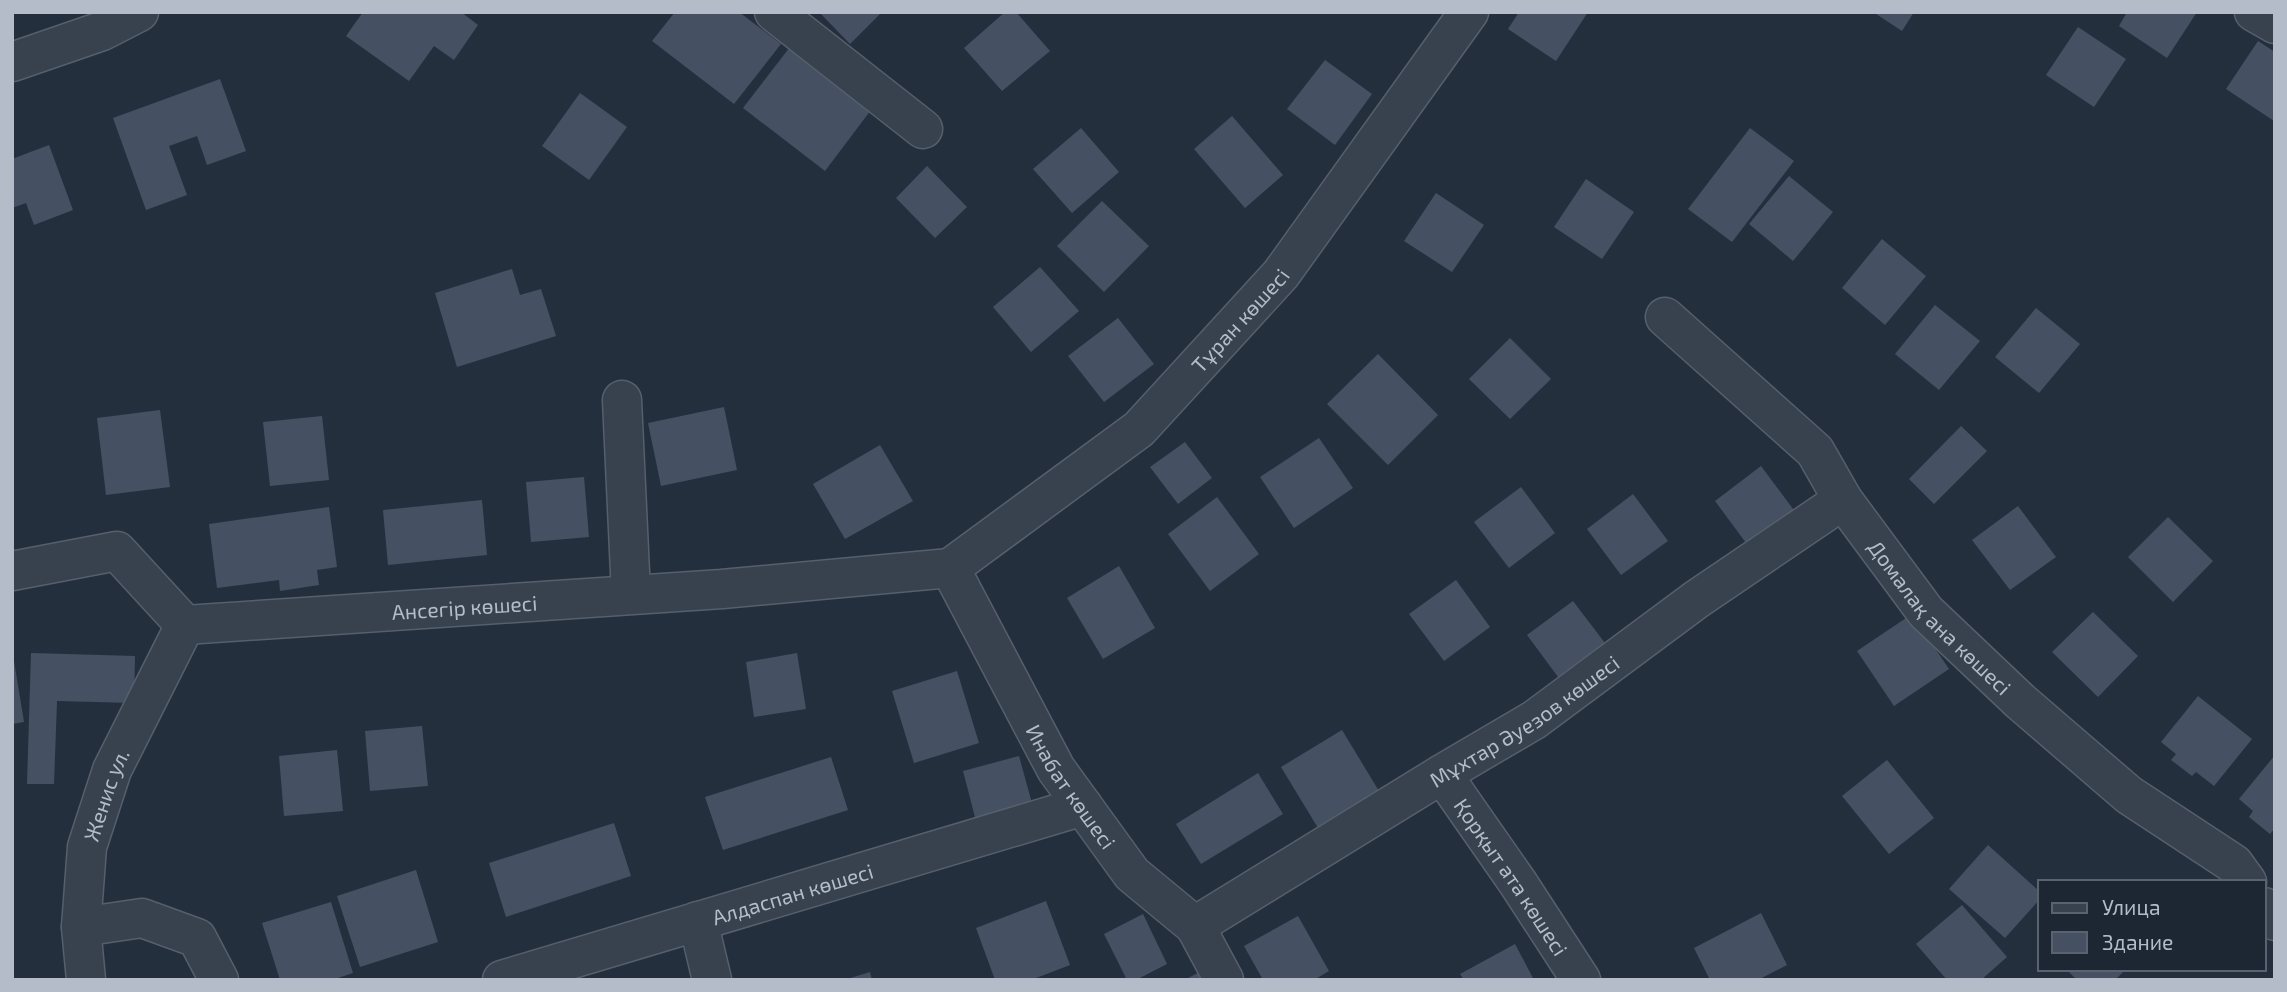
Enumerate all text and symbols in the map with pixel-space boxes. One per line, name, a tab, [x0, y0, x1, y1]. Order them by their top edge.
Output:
street label: Тұран көшесі	[1185, 263, 1294, 377]
street label: Домалақ ана көшесі	[1864, 534, 2017, 699]
street label: Ансегір көшесі	[391, 589, 538, 624]
street label: Мұхтар Әуезов көшесі	[1424, 649, 1623, 791]
street label: Инабат көшесі	[1022, 720, 1122, 853]
street label: Женис ул.	[77, 744, 134, 844]
street label: Қорқыт ата көшесі	[1450, 793, 1574, 960]
street label: Алдаспан көшесі	[709, 857, 876, 929]
legend	[2038, 880, 2266, 971]
text: Улица	[2102, 894, 2161, 919]
text: Здание	[2102, 929, 2173, 954]

